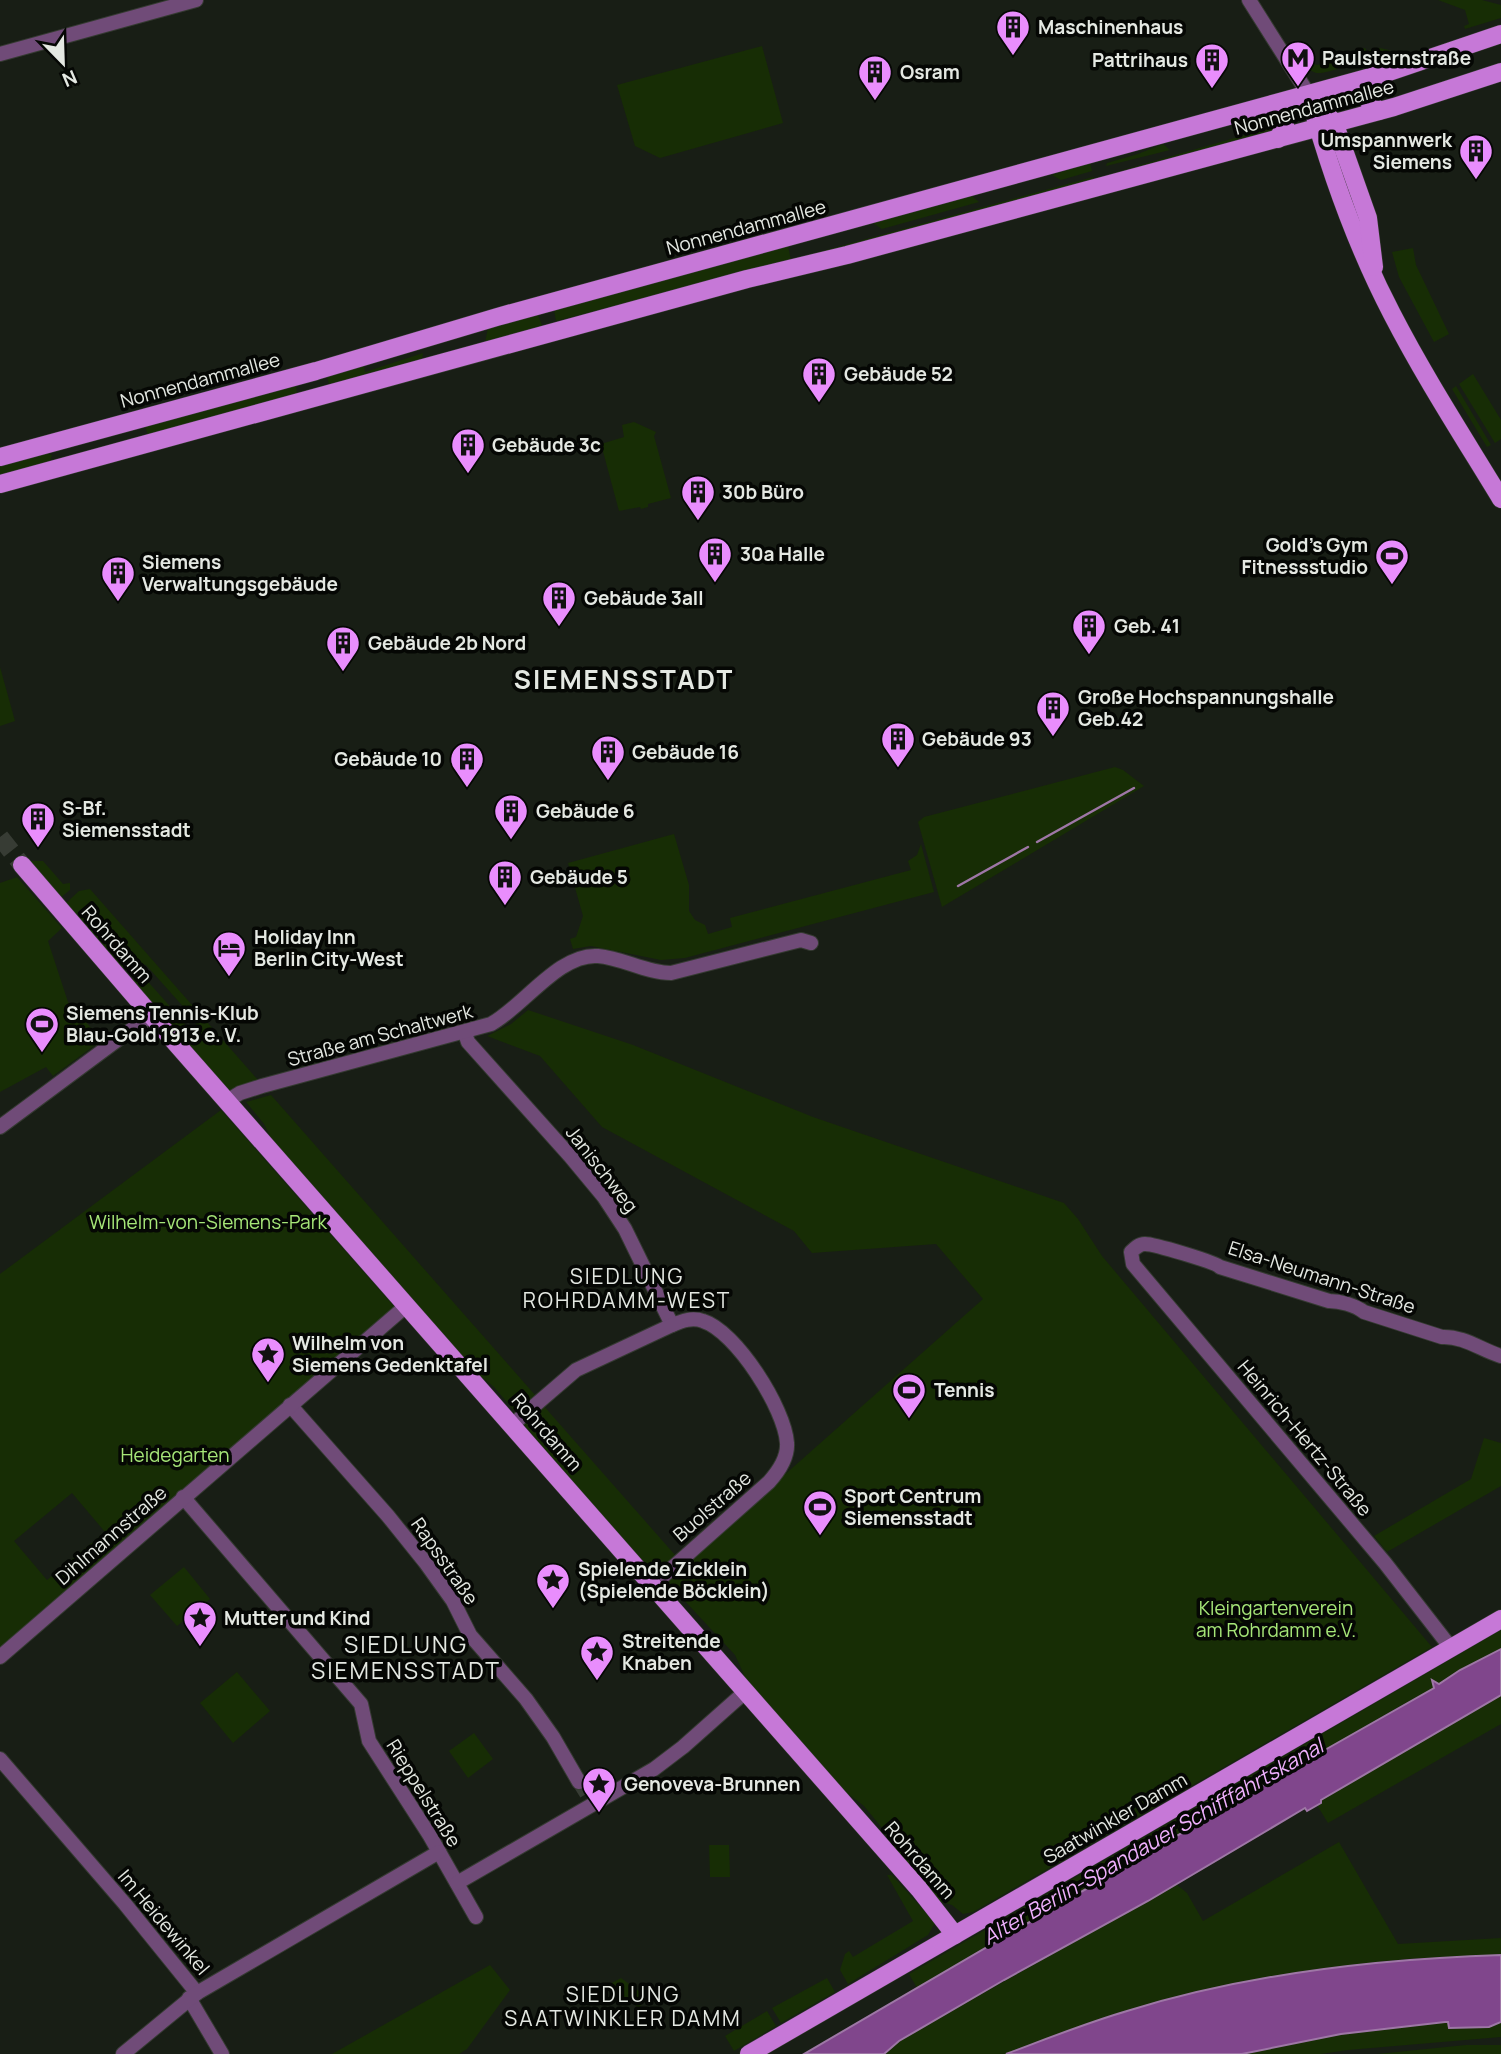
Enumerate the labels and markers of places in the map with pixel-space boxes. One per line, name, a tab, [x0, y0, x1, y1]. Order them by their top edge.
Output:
building icon: Maschinenhaus	[994, 8, 1032, 57]
place label: Maschinenhaus	[1038, 14, 1183, 40]
metro station icon: Paulsternstraße	[1279, 39, 1317, 88]
building icon: Pattrihaus	[1193, 41, 1231, 90]
place label: Paulsternstraße	[1322, 45, 1471, 71]
place label: Pattrihaus	[1092, 47, 1188, 73]
building icon: Osram	[856, 53, 894, 102]
place label: Osram	[900, 59, 960, 85]
place label: Umspannwerk Siemens	[1320, 127, 1453, 175]
building icon: Umspannwerk Siemens	[1457, 132, 1495, 181]
building icon: Gebäude 52	[800, 355, 838, 404]
place label: Gebäude 52	[844, 361, 953, 387]
building icon: Gebäude 3c	[449, 426, 487, 475]
place label: Gebäude 3c	[492, 432, 601, 458]
building icon: 30b Büro	[679, 473, 717, 522]
place label: 30b Büro	[722, 479, 804, 505]
place label: Gold's Gym Fitnessstudio	[1242, 532, 1368, 580]
building icon: 30a Halle	[696, 535, 734, 584]
sports icon: Gold's Gym Fitnessstudio	[1373, 537, 1411, 586]
place label: 30a Halle	[740, 541, 825, 567]
place label: Siemens Verwaltungsgebäude	[142, 549, 338, 597]
building icon: Siemens Verwaltungsgebäude	[99, 554, 137, 603]
building icon: Gebäude 3aII	[540, 579, 578, 628]
place label: Gebäude 3aII	[584, 585, 704, 611]
building icon: Geb. 41	[1070, 607, 1108, 656]
place label: Geb. 41	[1114, 613, 1180, 639]
building icon: Gebäude 2b Nord	[324, 624, 362, 673]
place label: Gebäude 2b Nord	[368, 630, 526, 656]
place label: Große Hochspannungshalle Geb.42	[1078, 684, 1334, 732]
building icon: Große Hochspannungshalle Geb.42	[1034, 689, 1072, 738]
building icon: Gebäude 93	[879, 720, 917, 769]
place label: Gebäude 93	[922, 726, 1032, 752]
building icon: Gebäude 16	[589, 733, 627, 782]
place label: Gebäude 16	[632, 739, 739, 765]
building icon: Gebäude 10	[448, 740, 486, 789]
place label: Gebäude 10	[334, 746, 442, 772]
building icon: Gebäude 6	[492, 792, 530, 841]
place label: S-Bf. Siemensstadt	[62, 795, 191, 843]
place label: Gebäude 6	[536, 798, 635, 824]
building icon: S-Bf. Siemensstadt	[19, 800, 57, 849]
building icon: Gebäude 5	[486, 858, 524, 907]
place label: Gebäude 5	[530, 864, 628, 890]
place label: Holiday Inn Berlin City-West	[254, 924, 404, 972]
hotel icon: Holiday Inn Berlin City-West	[210, 929, 248, 978]
place label: Siemens Tennis-Klub Blau-Gold 1913 e. V.	[66, 1000, 259, 1048]
sports icon: Siemens Tennis-Klub Blau-Gold 1913 e. V.	[23, 1005, 61, 1054]
place label: Wilhelm von Siemens Gedenktafel	[292, 1330, 488, 1378]
place icon: Wilhelm von Siemens Gedenktafel	[249, 1335, 287, 1384]
sports icon: Tennis	[890, 1371, 928, 1420]
place label: Tennis	[934, 1377, 995, 1403]
place label: Sport Centrum Siemensstadt	[844, 1483, 981, 1531]
sports icon: Sport Centrum Siemensstadt	[801, 1488, 839, 1537]
place label: Spielende Zicklein (Spielende Böcklein)	[578, 1556, 770, 1604]
place icon: Spielende Zicklein (Spielende Böcklein)	[534, 1561, 572, 1610]
place icon: Mutter und Kind	[181, 1599, 219, 1648]
place label: Mutter und Kind	[224, 1605, 370, 1631]
place label: Streitende Knaben	[622, 1628, 721, 1676]
place icon: Streitende Knaben	[578, 1633, 616, 1682]
place icon: Genoveva-Brunnen	[580, 1765, 618, 1814]
place label: Genoveva-Brunnen	[624, 1771, 800, 1797]

